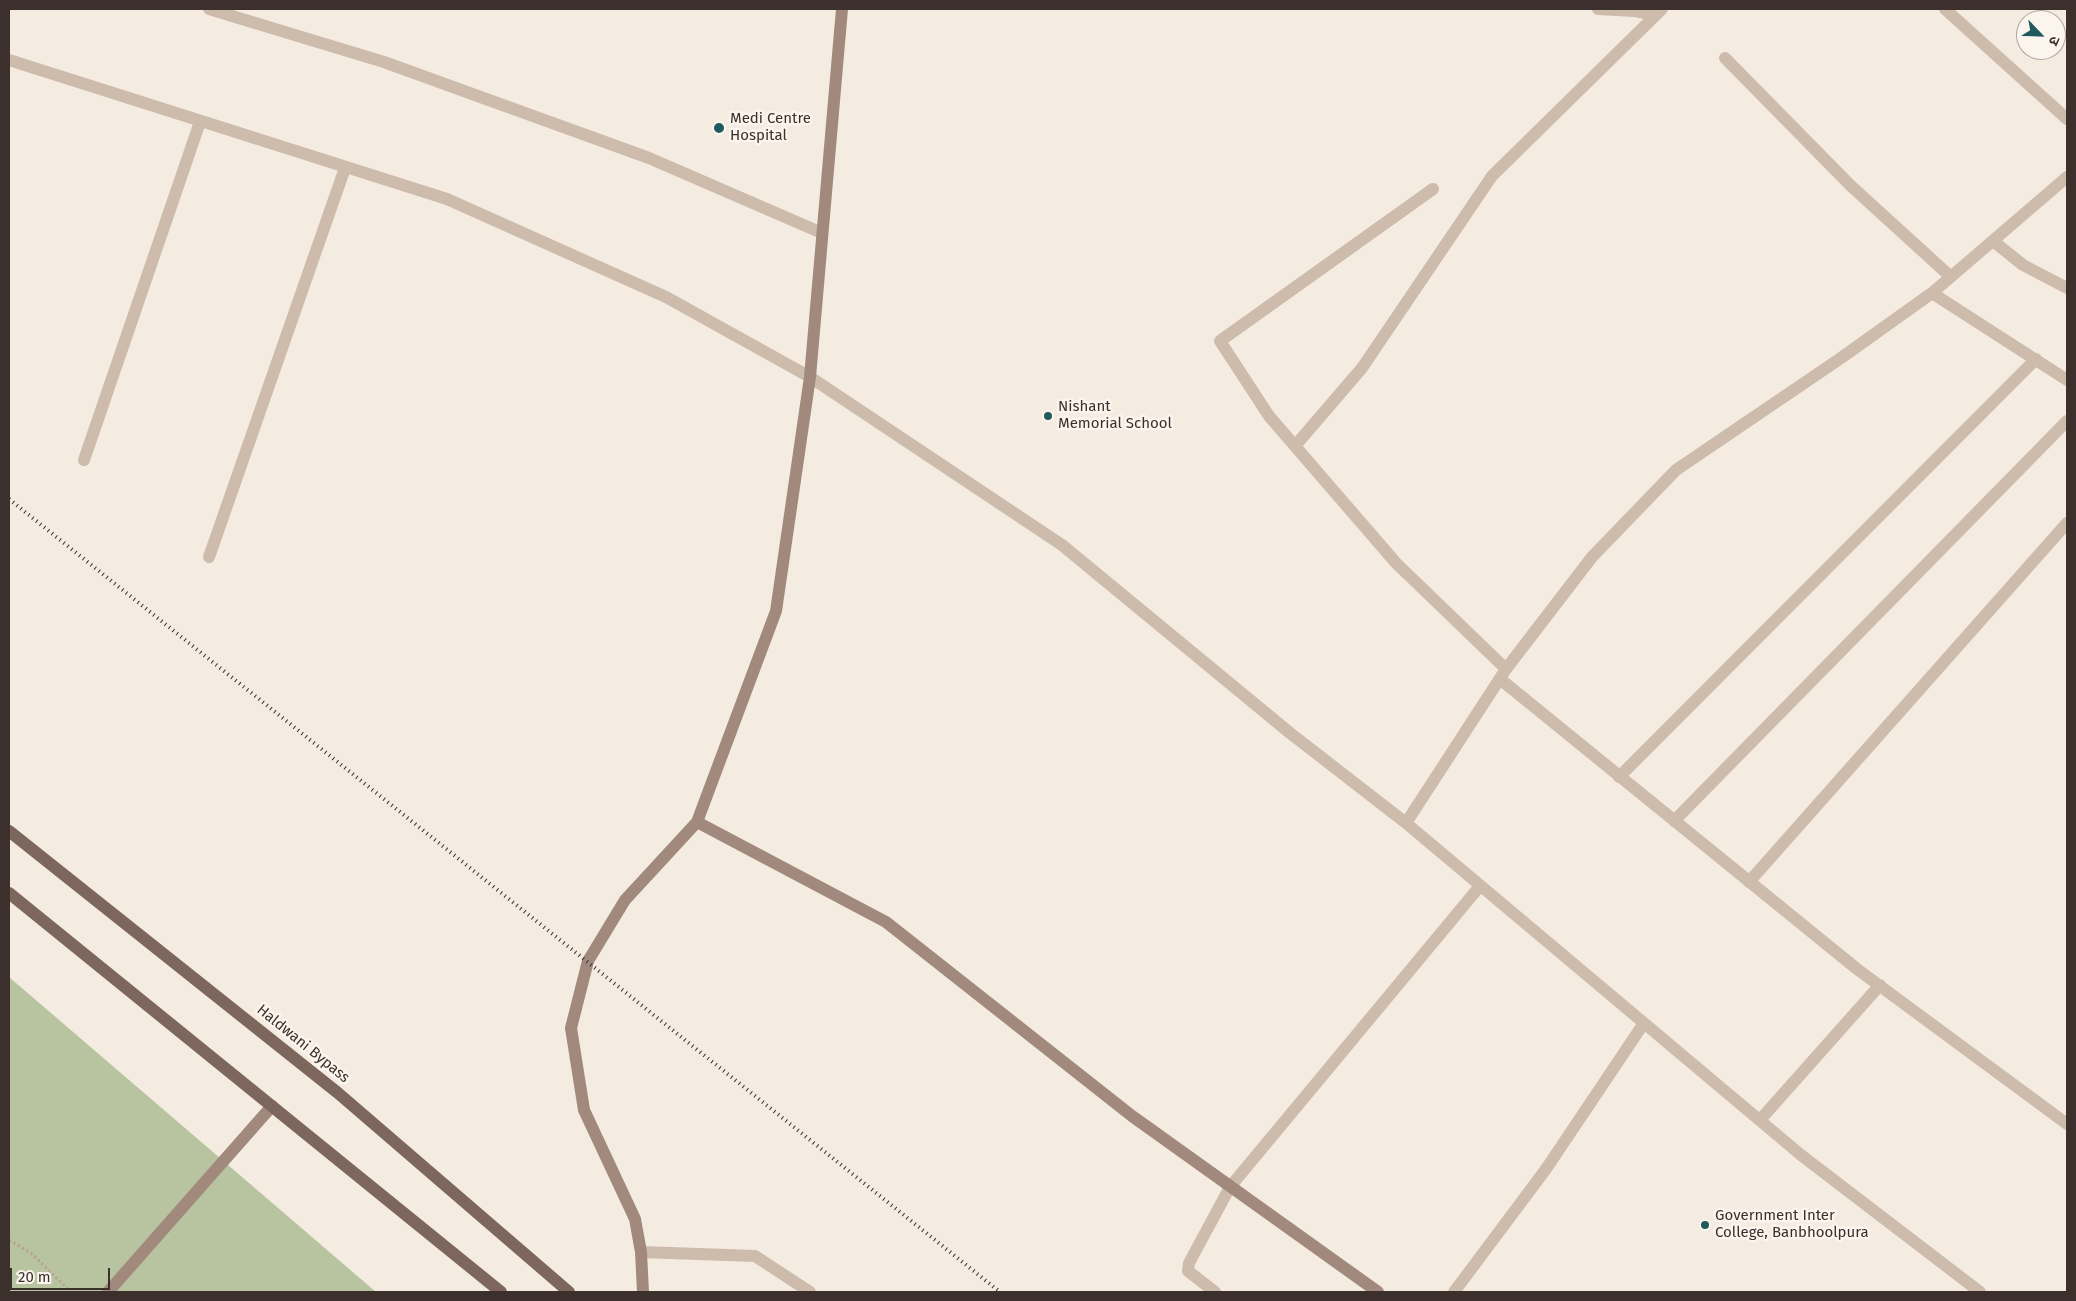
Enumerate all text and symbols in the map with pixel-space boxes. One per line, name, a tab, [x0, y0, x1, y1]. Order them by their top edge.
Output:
north arrow	[2016, 10, 2066, 60]
text: उ	[2045, 34, 2064, 48]
place label: Medi Centre Hospital	[730, 110, 811, 145]
marker: Medi Centre Hospital	[712, 121, 726, 135]
place label: Nishant Memorial School	[1058, 398, 1172, 433]
marker: Nishant Memorial School	[1042, 410, 1054, 422]
street label: Haldwani Bypass	[253, 1001, 353, 1087]
place label: Government Inter College, Banbhoolpura	[1715, 1207, 1869, 1242]
marker: Government Inter College, Banbhoolpura	[1699, 1219, 1711, 1231]
scale bar	[12, 1258, 112, 1290]
text: 20 m	[18, 1268, 51, 1286]

